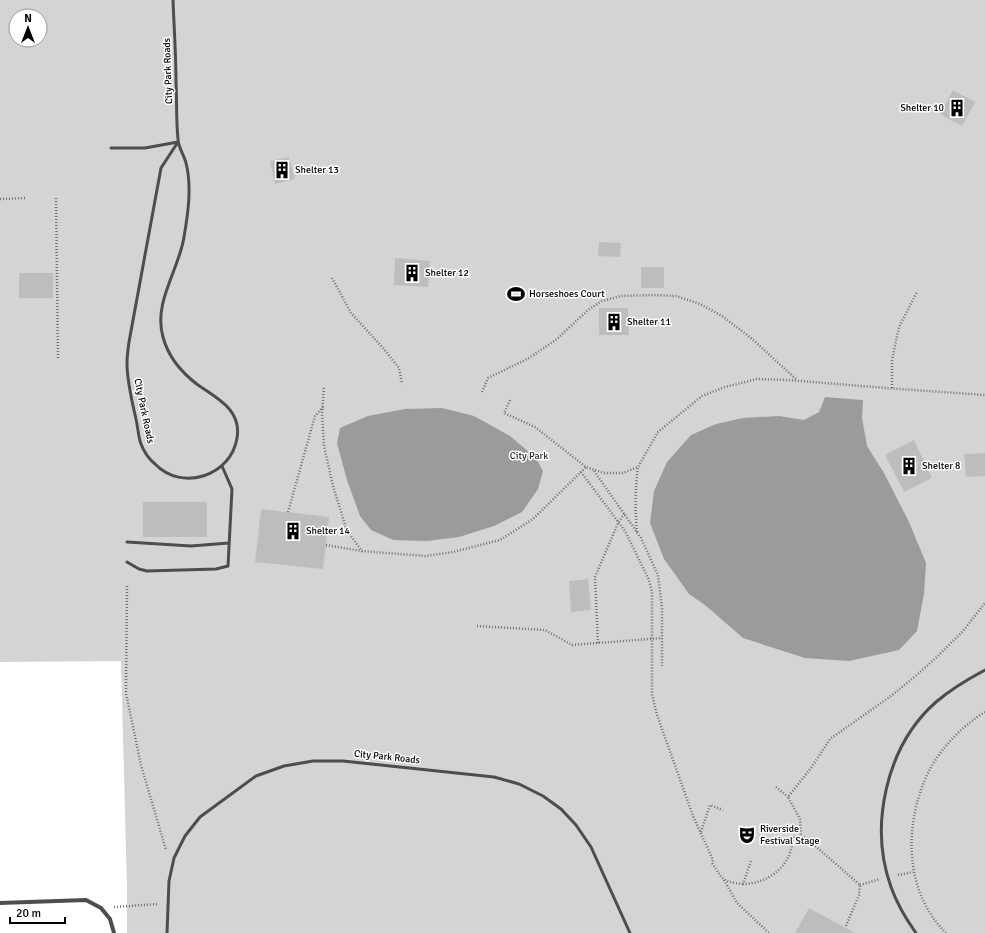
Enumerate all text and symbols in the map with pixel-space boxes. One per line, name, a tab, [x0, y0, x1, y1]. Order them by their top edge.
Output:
north arrow	[8, 8, 48, 48]
text: N	[24, 12, 32, 25]
street label: City Park Roads	[161, 37, 175, 104]
building icon: Shelter 10	[947, 98, 967, 118]
place label: Shelter 10	[900, 102, 944, 114]
building icon: Shelter 13	[272, 160, 292, 180]
place label: Shelter 13	[295, 164, 339, 176]
building icon: Shelter 12	[402, 263, 422, 283]
place label: Shelter 12	[425, 267, 469, 279]
sports icon: Horseshoes Court	[506, 284, 526, 304]
place label: Horseshoes Court	[529, 288, 605, 300]
building icon: Shelter 11	[604, 312, 624, 332]
place label: Shelter 11	[627, 316, 671, 328]
street label: City Park Roads	[131, 377, 157, 445]
park label: City Park	[510, 450, 548, 462]
building icon: Shelter 8	[899, 456, 919, 476]
place label: Shelter 8	[922, 460, 960, 472]
building icon: Shelter 14	[283, 521, 303, 541]
place label: Shelter 14	[306, 525, 350, 537]
street label: City Park Roads	[353, 748, 421, 766]
place label: Riverside Festival Stage	[760, 823, 820, 847]
theatre icon: Riverside Festival Stage	[737, 825, 757, 845]
scale bar	[10, 899, 65, 925]
text: 20 m	[16, 906, 41, 921]

